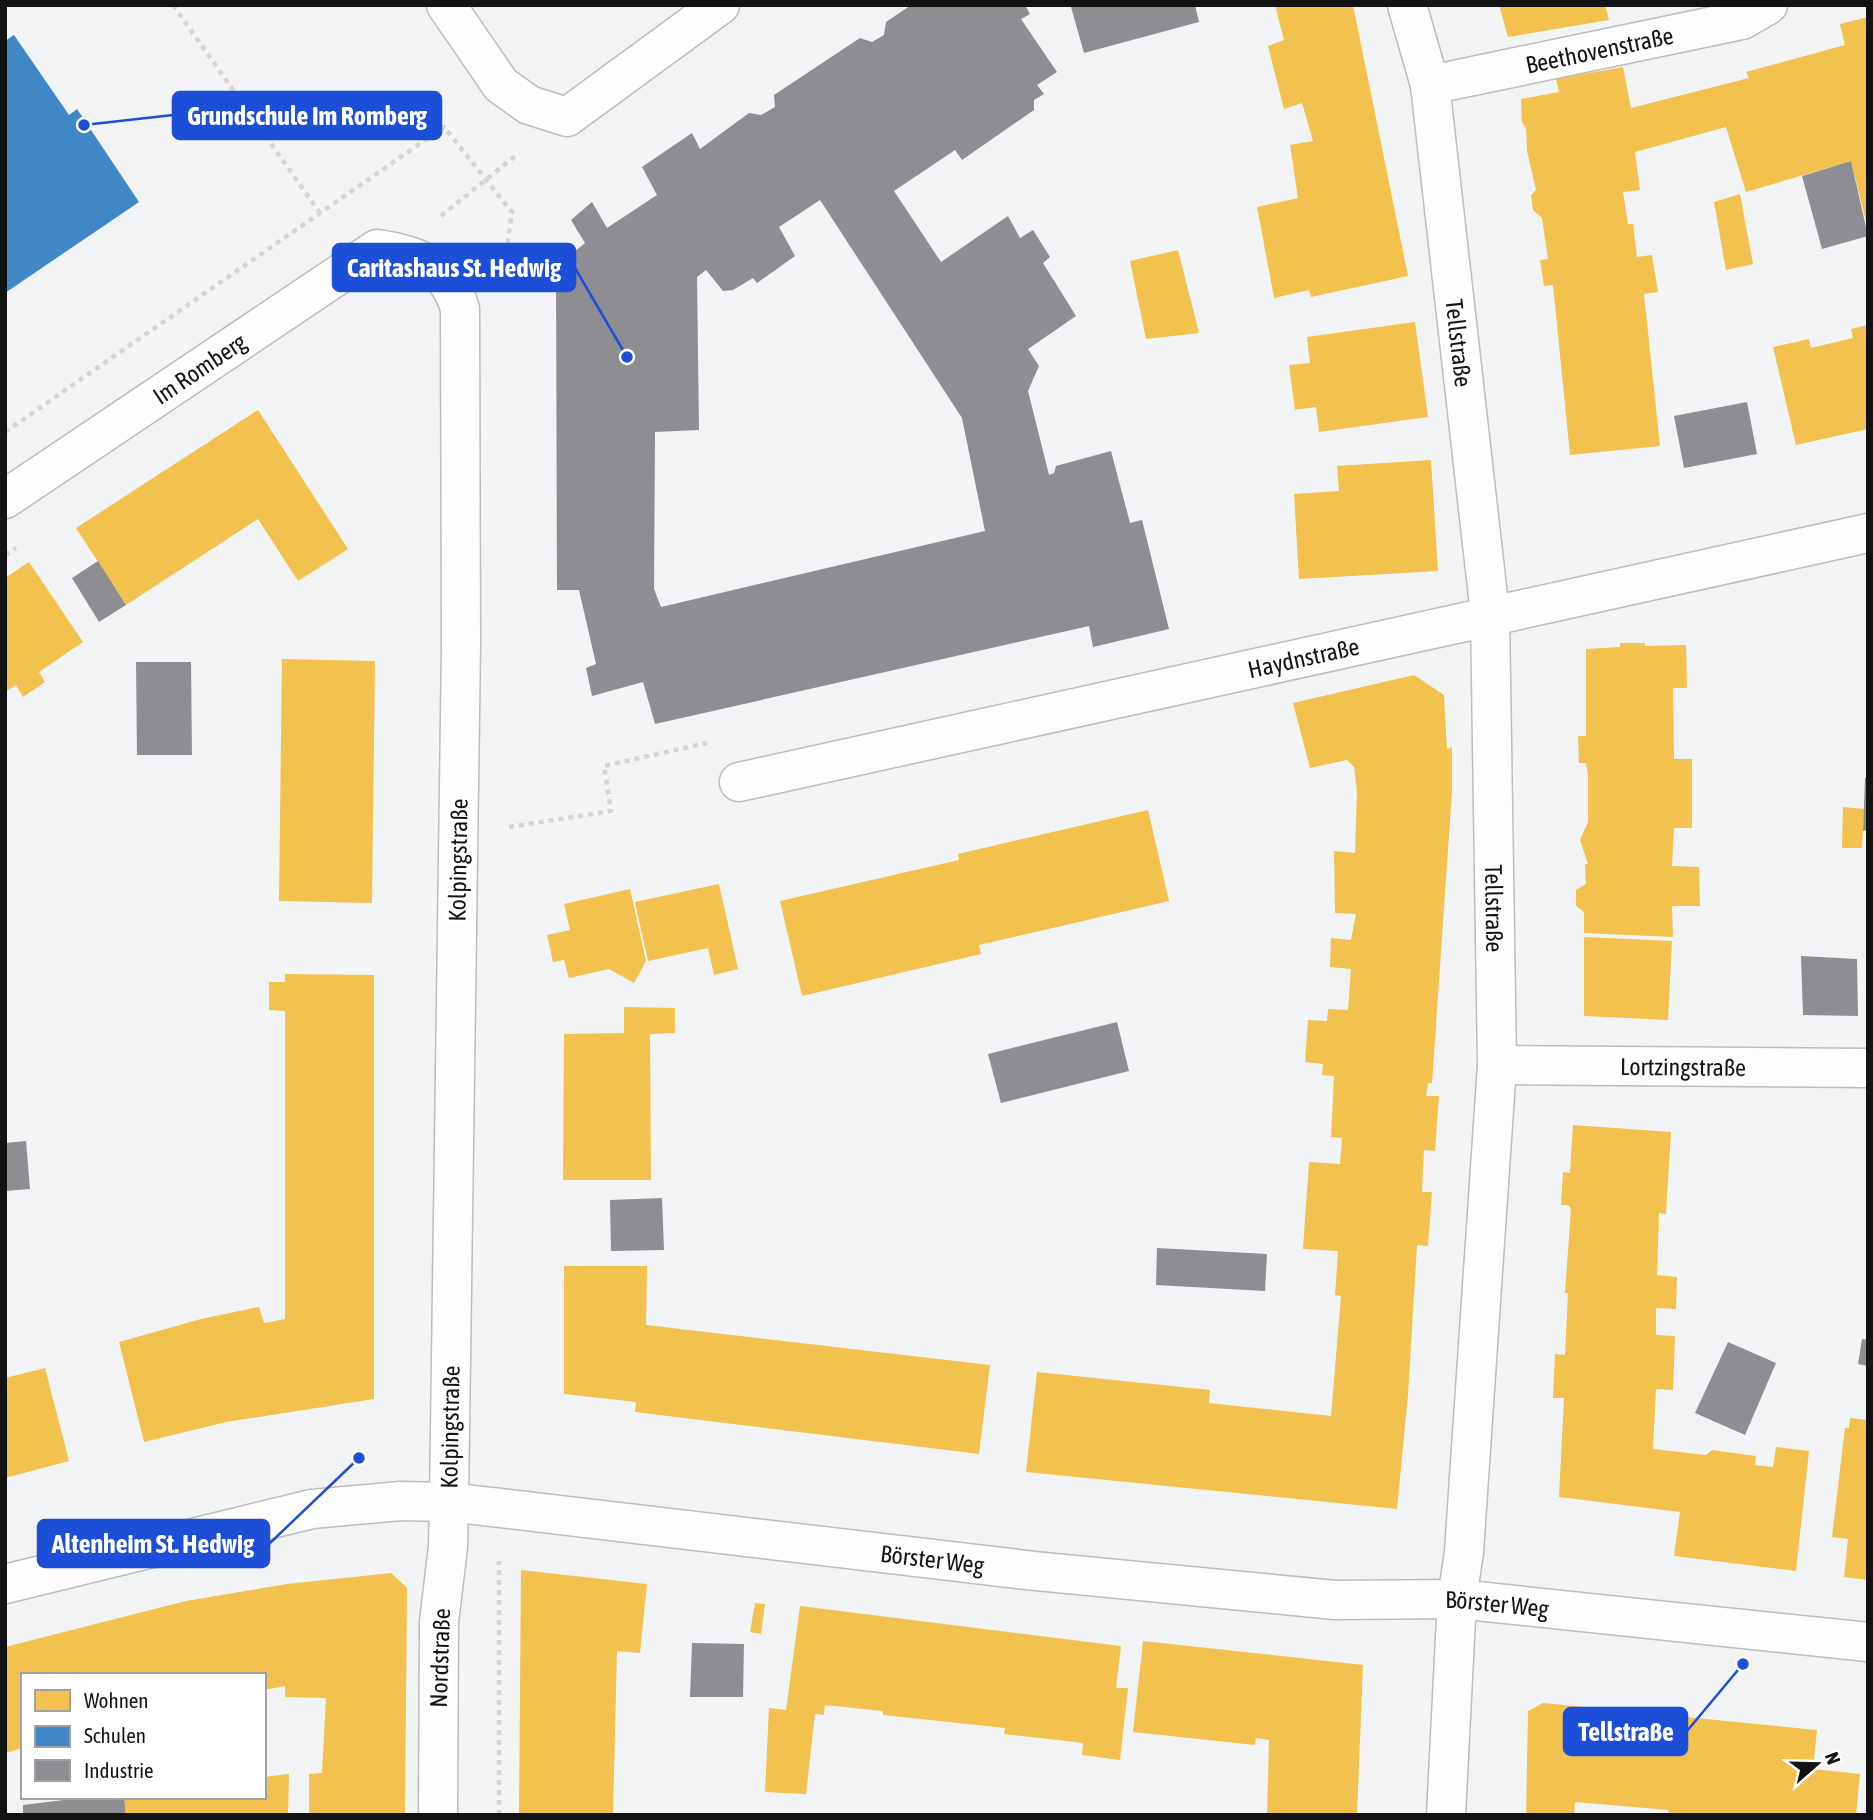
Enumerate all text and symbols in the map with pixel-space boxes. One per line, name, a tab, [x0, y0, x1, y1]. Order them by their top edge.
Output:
street label: Beethovenstraße	[1523, 21, 1676, 78]
callout: Grundschule Im Romberg	[173, 92, 441, 139]
text: Grundschule Im Romberg	[187, 101, 428, 131]
callout: Caritashaus St. Hedwig	[333, 244, 575, 291]
text: Caritashaus St. Hedwig	[347, 253, 562, 283]
street label: Tellstraße	[1441, 298, 1478, 388]
street label: Im Romberg	[148, 327, 251, 409]
street label: Haydnstraße	[1245, 632, 1362, 683]
street label: Kolpingstraße	[443, 798, 473, 922]
street label: Tellstraße	[1480, 864, 1509, 953]
street label: Lortzingstraße	[1620, 1052, 1746, 1081]
street label: Kolpingstraße	[435, 1365, 465, 1489]
callout: Altenheim St. Hedwig	[38, 1520, 269, 1567]
text: Altenheim St. Hedwig	[51, 1529, 255, 1559]
street label: Börster Weg	[879, 1539, 986, 1578]
street label: Börster Weg	[1445, 1585, 1551, 1622]
street label: Nordstraße	[425, 1608, 455, 1708]
legend	[21, 1673, 266, 1799]
text: Wohnen	[84, 1688, 149, 1712]
callout: Tellstraße	[1564, 1708, 1687, 1755]
text: Tellstraße	[1578, 1717, 1674, 1747]
text: Schulen	[84, 1723, 146, 1747]
north arrow	[1782, 1729, 1852, 1799]
text: N	[1821, 1749, 1845, 1767]
text: Industrie	[84, 1758, 154, 1782]

